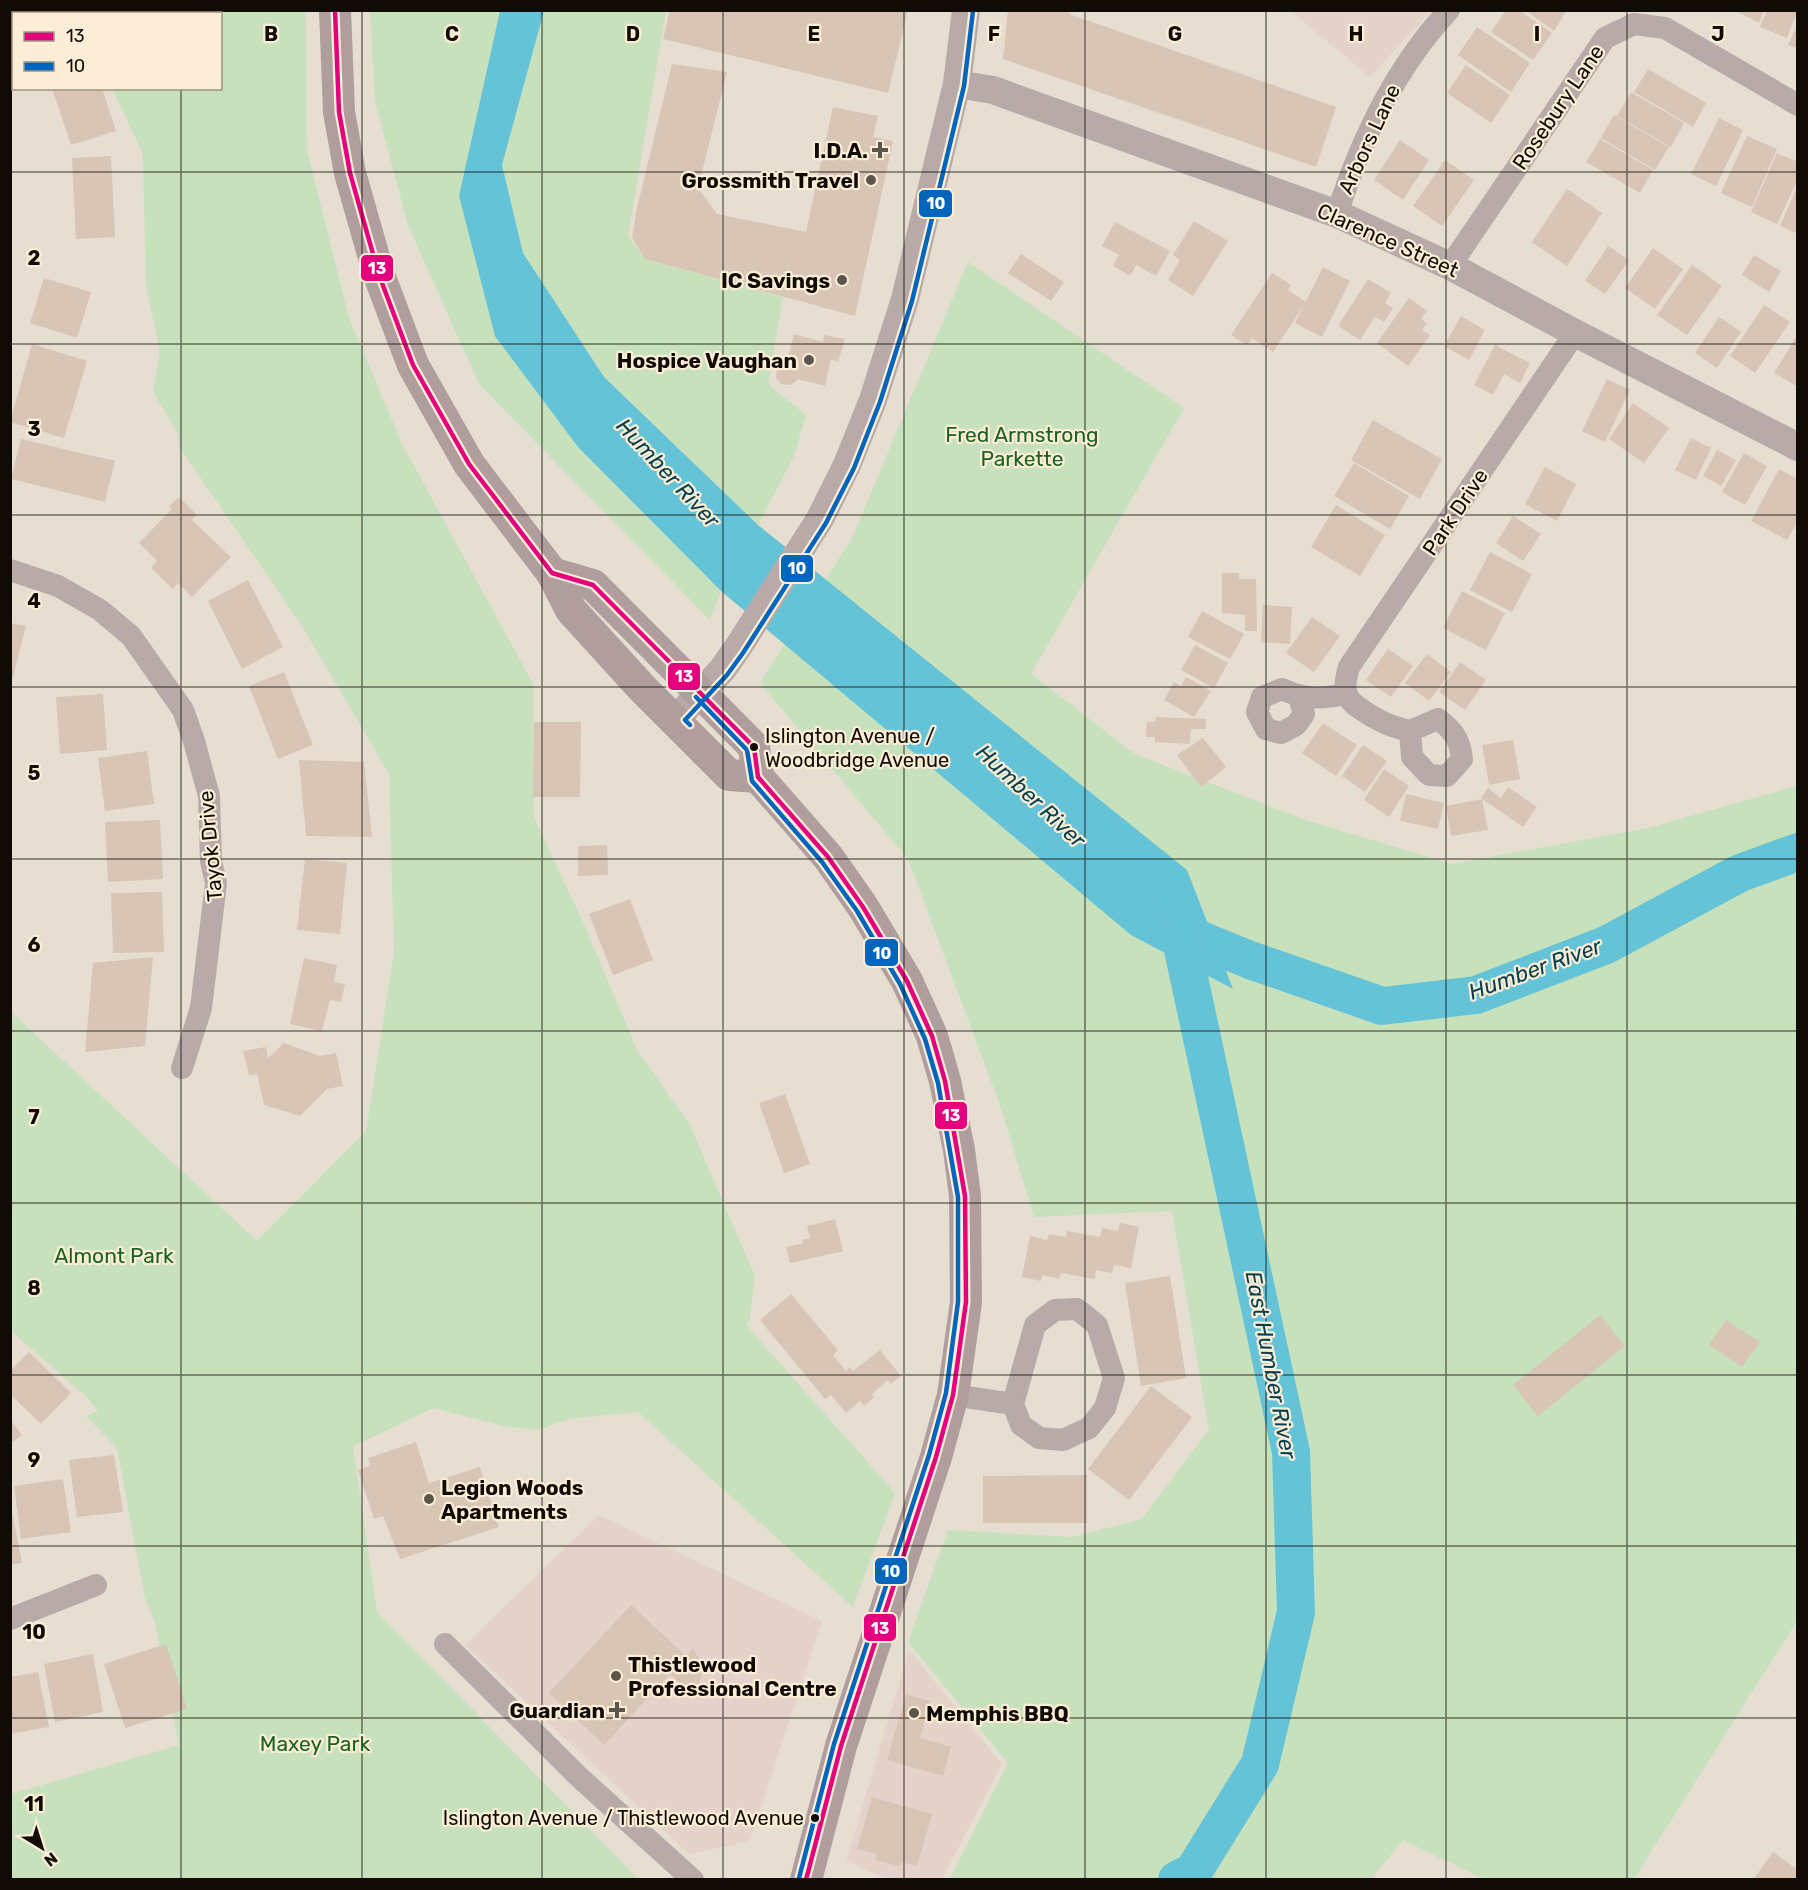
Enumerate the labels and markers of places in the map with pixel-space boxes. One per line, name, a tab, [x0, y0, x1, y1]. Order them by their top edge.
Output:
place label: I.D.A.	[814, 138, 868, 163]
marker: I.D.A.	[873, 143, 887, 157]
place label: Grossmith Travel	[682, 168, 859, 193]
marker: Grossmith Travel	[864, 173, 878, 187]
place label: IC Savings	[721, 268, 830, 293]
marker: IC Savings	[835, 273, 849, 287]
place label: Hospice Vaughan	[617, 348, 797, 373]
marker: Hospice Vaughan	[802, 353, 816, 367]
place label: Islington Avenue / Woodbridge Avenue	[765, 724, 949, 772]
marker: Islington Avenue / Woodbridge Avenue	[748, 741, 760, 753]
place label: Legion Woods Apartments	[441, 1475, 583, 1524]
marker: Legion Woods Apartments	[422, 1492, 436, 1506]
place label: Thistlewood Professional Centre	[628, 1652, 837, 1701]
marker: Thistlewood Professional Centre	[609, 1669, 623, 1683]
place label: Guardian	[509, 1698, 605, 1723]
place label: Memphis BBQ	[926, 1701, 1069, 1726]
marker: Guardian	[610, 1703, 624, 1717]
marker: Memphis BBQ	[907, 1706, 921, 1720]
place label: Islington Avenue / Thistlewood Avenue	[443, 1806, 804, 1830]
marker: Islington Avenue / Thistlewood Avenue	[809, 1812, 821, 1824]

